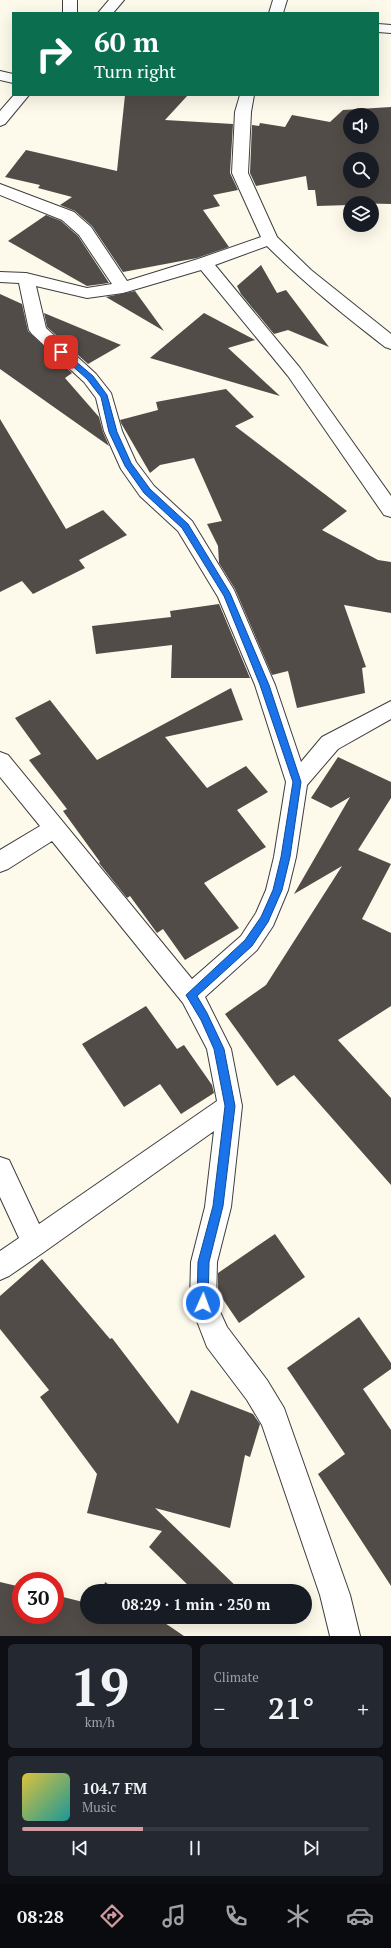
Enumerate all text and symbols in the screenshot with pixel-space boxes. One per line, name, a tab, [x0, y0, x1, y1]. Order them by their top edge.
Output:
text: 60 m	[94, 23, 159, 60]
icon: right	[28, 28, 80, 80]
text: Turn right	[94, 59, 176, 83]
map controls	[343, 108, 379, 232]
button: sound	[343, 108, 379, 144]
button: search	[343, 152, 379, 188]
button: layers	[343, 196, 379, 232]
pin	[44, 335, 78, 369]
icon: arrive	[50, 341, 72, 363]
position arrow	[182, 1282, 224, 1324]
speed limit sign: 30	[12, 1572, 64, 1624]
text: 08:29 · 1 min · 250 m	[122, 1594, 270, 1614]
text: 19	[70, 1652, 129, 1721]
text: Climate	[214, 1668, 259, 1686]
text: 21°	[268, 1688, 314, 1728]
text: −	[214, 1694, 225, 1723]
text: +	[357, 1694, 369, 1723]
text: km/h	[85, 1713, 115, 1731]
text: 104.7 FM	[82, 1778, 147, 1798]
text: Music	[82, 1798, 116, 1816]
icon: previous	[69, 1837, 91, 1859]
icon: pause	[184, 1837, 206, 1859]
icon: next	[300, 1837, 322, 1859]
icon: directions	[98, 1902, 126, 1930]
icon: music	[160, 1902, 188, 1930]
icon: phone	[222, 1902, 250, 1930]
icon: climate	[284, 1902, 312, 1930]
icon: car	[346, 1902, 374, 1930]
text: 08:28	[17, 1904, 64, 1928]

